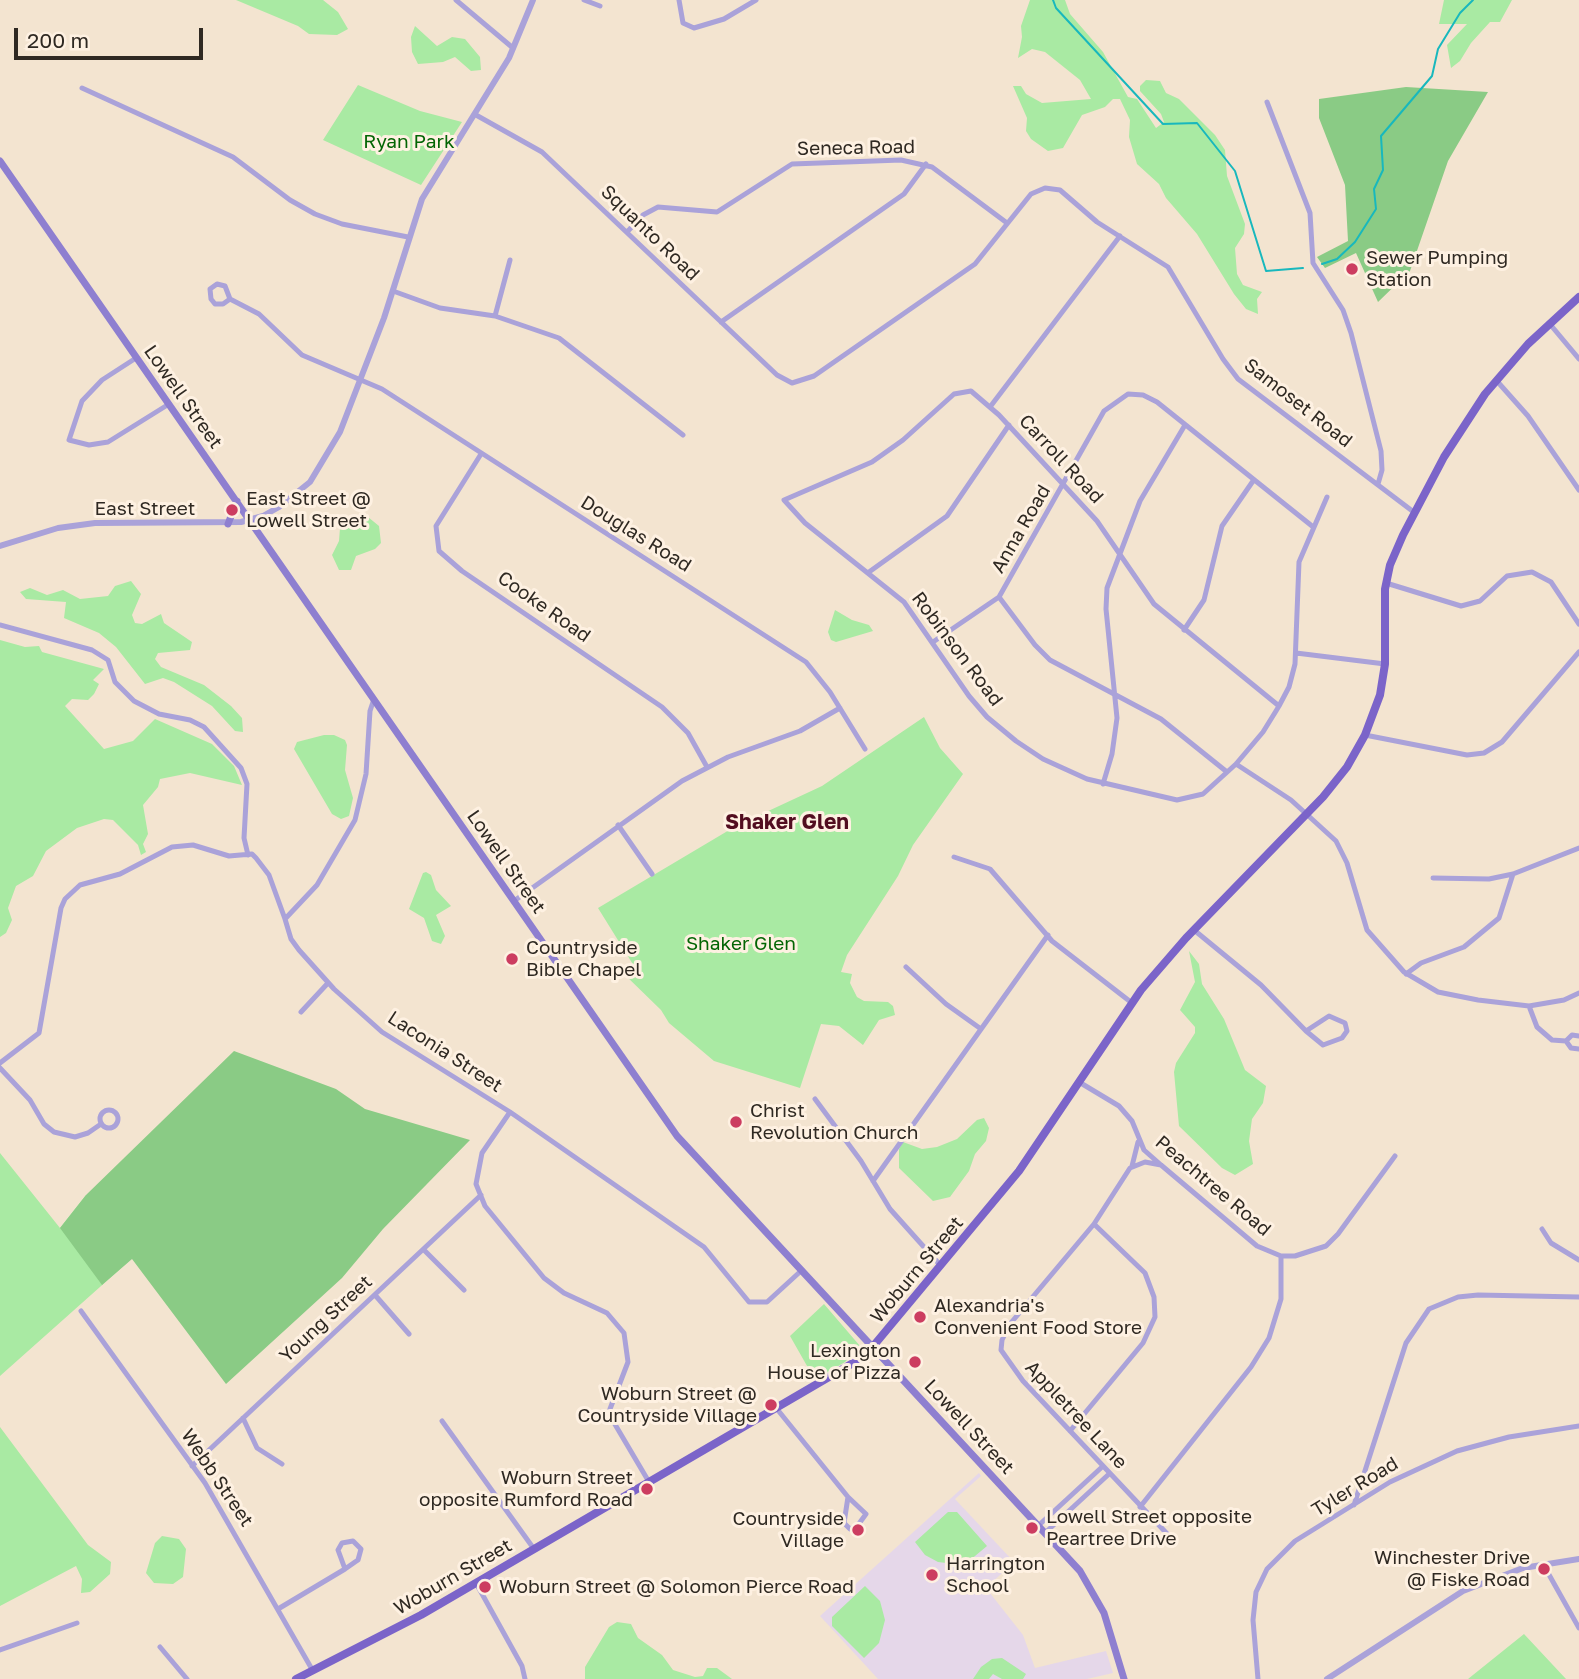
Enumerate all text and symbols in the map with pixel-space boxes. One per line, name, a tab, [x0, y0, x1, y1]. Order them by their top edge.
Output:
scale bar	[18, 14, 206, 58]
text: 200 m	[27, 27, 89, 53]
park label: Ryan Park	[363, 131, 455, 153]
street label: Seneca Road	[797, 136, 915, 160]
street label: Squanto Road	[596, 180, 704, 286]
place label: Sewer Pumping Station	[1366, 247, 1508, 291]
marker: Sewer Pumping Station	[1344, 261, 1360, 277]
street label: Lowell Street	[139, 341, 227, 453]
street label: Samoset Road	[1239, 354, 1357, 452]
street label: Carroll Road	[1014, 410, 1108, 508]
street label: Anna Road	[987, 481, 1055, 577]
place label: East Street @ Lowell Street	[246, 488, 371, 532]
street label: Douglas Road	[577, 491, 695, 577]
street label: East Street	[95, 498, 195, 520]
marker: East Street @ Lowell Street	[224, 502, 240, 518]
street label: Cooke Road	[493, 567, 595, 647]
street label: Robinson Road	[907, 587, 1007, 711]
street label: Lowell Street	[462, 806, 550, 918]
district label: Shaker Glen	[725, 809, 849, 835]
park label: Shaker Glen	[686, 933, 796, 955]
place label: Countryside Bible Chapel	[526, 937, 641, 981]
marker: Countryside Bible Chapel	[504, 951, 520, 967]
street label: Laconia Street	[383, 1006, 507, 1098]
place label: Christ Revolution Church	[750, 1100, 918, 1144]
marker: Christ Revolution Church	[728, 1114, 744, 1130]
street label: Peachtree Road	[1151, 1131, 1275, 1241]
street label: Woburn Street	[866, 1212, 968, 1328]
street label: Young Street	[275, 1270, 377, 1368]
place label: Alexandria's Convenient Food Store	[934, 1295, 1142, 1339]
marker: Alexandria's Convenient Food Store	[912, 1309, 928, 1325]
place label: Lexington House of Pizza	[767, 1340, 901, 1384]
marker: Lexington House of Pizza	[907, 1354, 923, 1370]
street label: Appletree Lane	[1020, 1356, 1132, 1474]
street label: Lowell Street	[919, 1375, 1019, 1479]
place label: Woburn Street @ Countryside Village	[577, 1383, 757, 1427]
marker: Woburn Street @ Countryside Village	[763, 1397, 779, 1413]
street label: Webb Street	[176, 1425, 258, 1531]
street label: Tyler Road	[1308, 1452, 1402, 1522]
place label: Woburn Street opposite Rumford Road	[419, 1467, 633, 1511]
marker: Woburn Street opposite Rumford Road	[639, 1481, 655, 1497]
place label: Lowell Street opposite Peartree Drive	[1046, 1506, 1252, 1550]
place label: Countryside Village	[733, 1508, 844, 1552]
marker: Lowell Street opposite Peartree Drive	[1024, 1520, 1040, 1536]
marker: Countryside Village	[850, 1522, 866, 1538]
street label: Woburn Street	[390, 1534, 516, 1620]
place label: Winchester Drive @ Fiske Road	[1374, 1547, 1530, 1591]
place label: Harrington School	[946, 1553, 1045, 1597]
marker: Winchester Drive @ Fiske Road	[1536, 1561, 1552, 1577]
marker: Harrington School	[924, 1567, 940, 1583]
place label: Woburn Street @ Solomon Pierce Road	[499, 1576, 854, 1598]
marker: Woburn Street @ Solomon Pierce Road	[477, 1579, 493, 1595]

